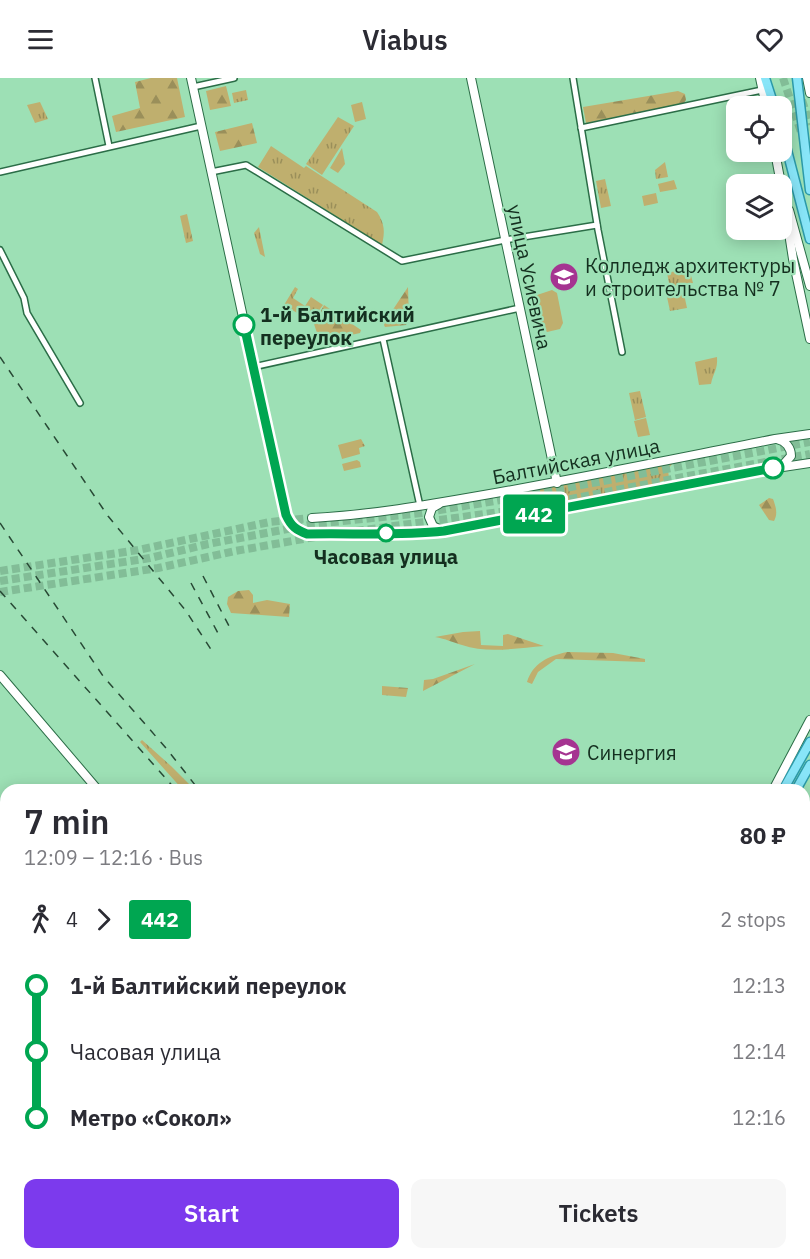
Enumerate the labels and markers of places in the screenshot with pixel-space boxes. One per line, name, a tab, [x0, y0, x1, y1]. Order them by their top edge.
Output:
place label: Колледж архитектуры и строительства № 7	[585, 252, 795, 302]
school or university icon: Колледж архитектуры и строительства № 7	[548, 261, 580, 293]
place label: 1-й Балтийский переулок	[260, 301, 415, 351]
marker: 1-й Балтийский переулок	[233, 314, 255, 336]
unlabelled marker	[762, 457, 784, 479]
marker: Часовая улица	[377, 524, 395, 542]
place label: Часовая улица	[314, 543, 458, 570]
school or university icon: Синергия	[550, 736, 582, 768]
place label: Синергия	[587, 739, 677, 766]

